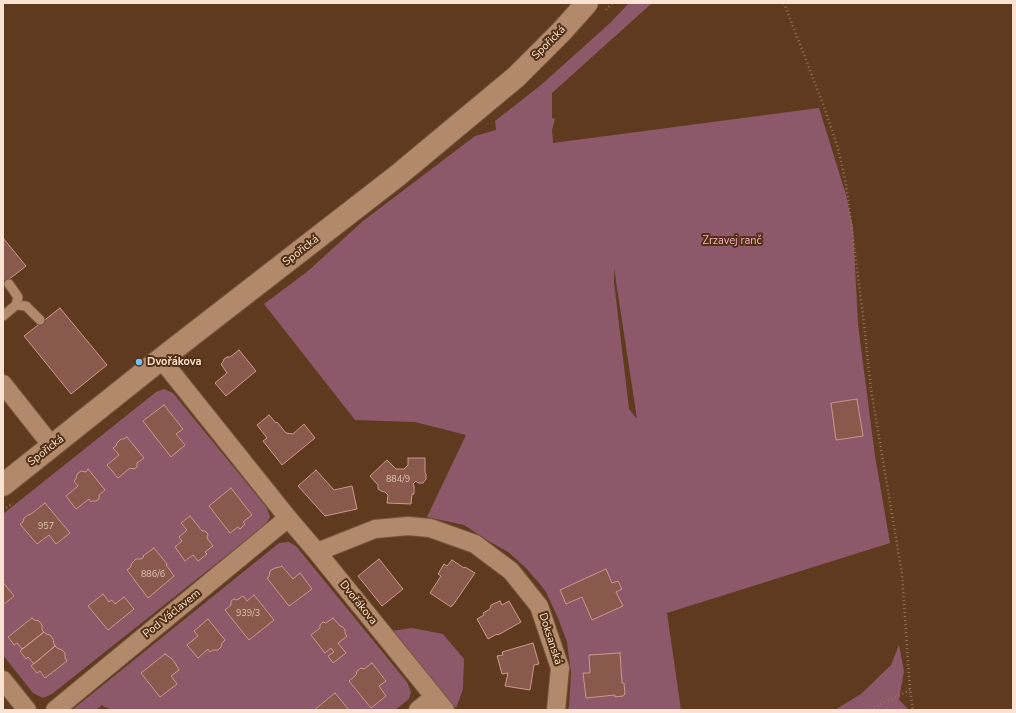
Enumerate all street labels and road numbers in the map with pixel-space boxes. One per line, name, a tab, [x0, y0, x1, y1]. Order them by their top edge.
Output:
street label: Spořická	[529, 23, 569, 63]
street label: Spořická	[280, 233, 322, 269]
street label: Spořická	[25, 433, 67, 469]
street label: Dvořákova	[336, 579, 380, 627]
street label: Pod Václavem	[141, 587, 203, 641]
street label: Doksanská	[535, 611, 565, 667]

